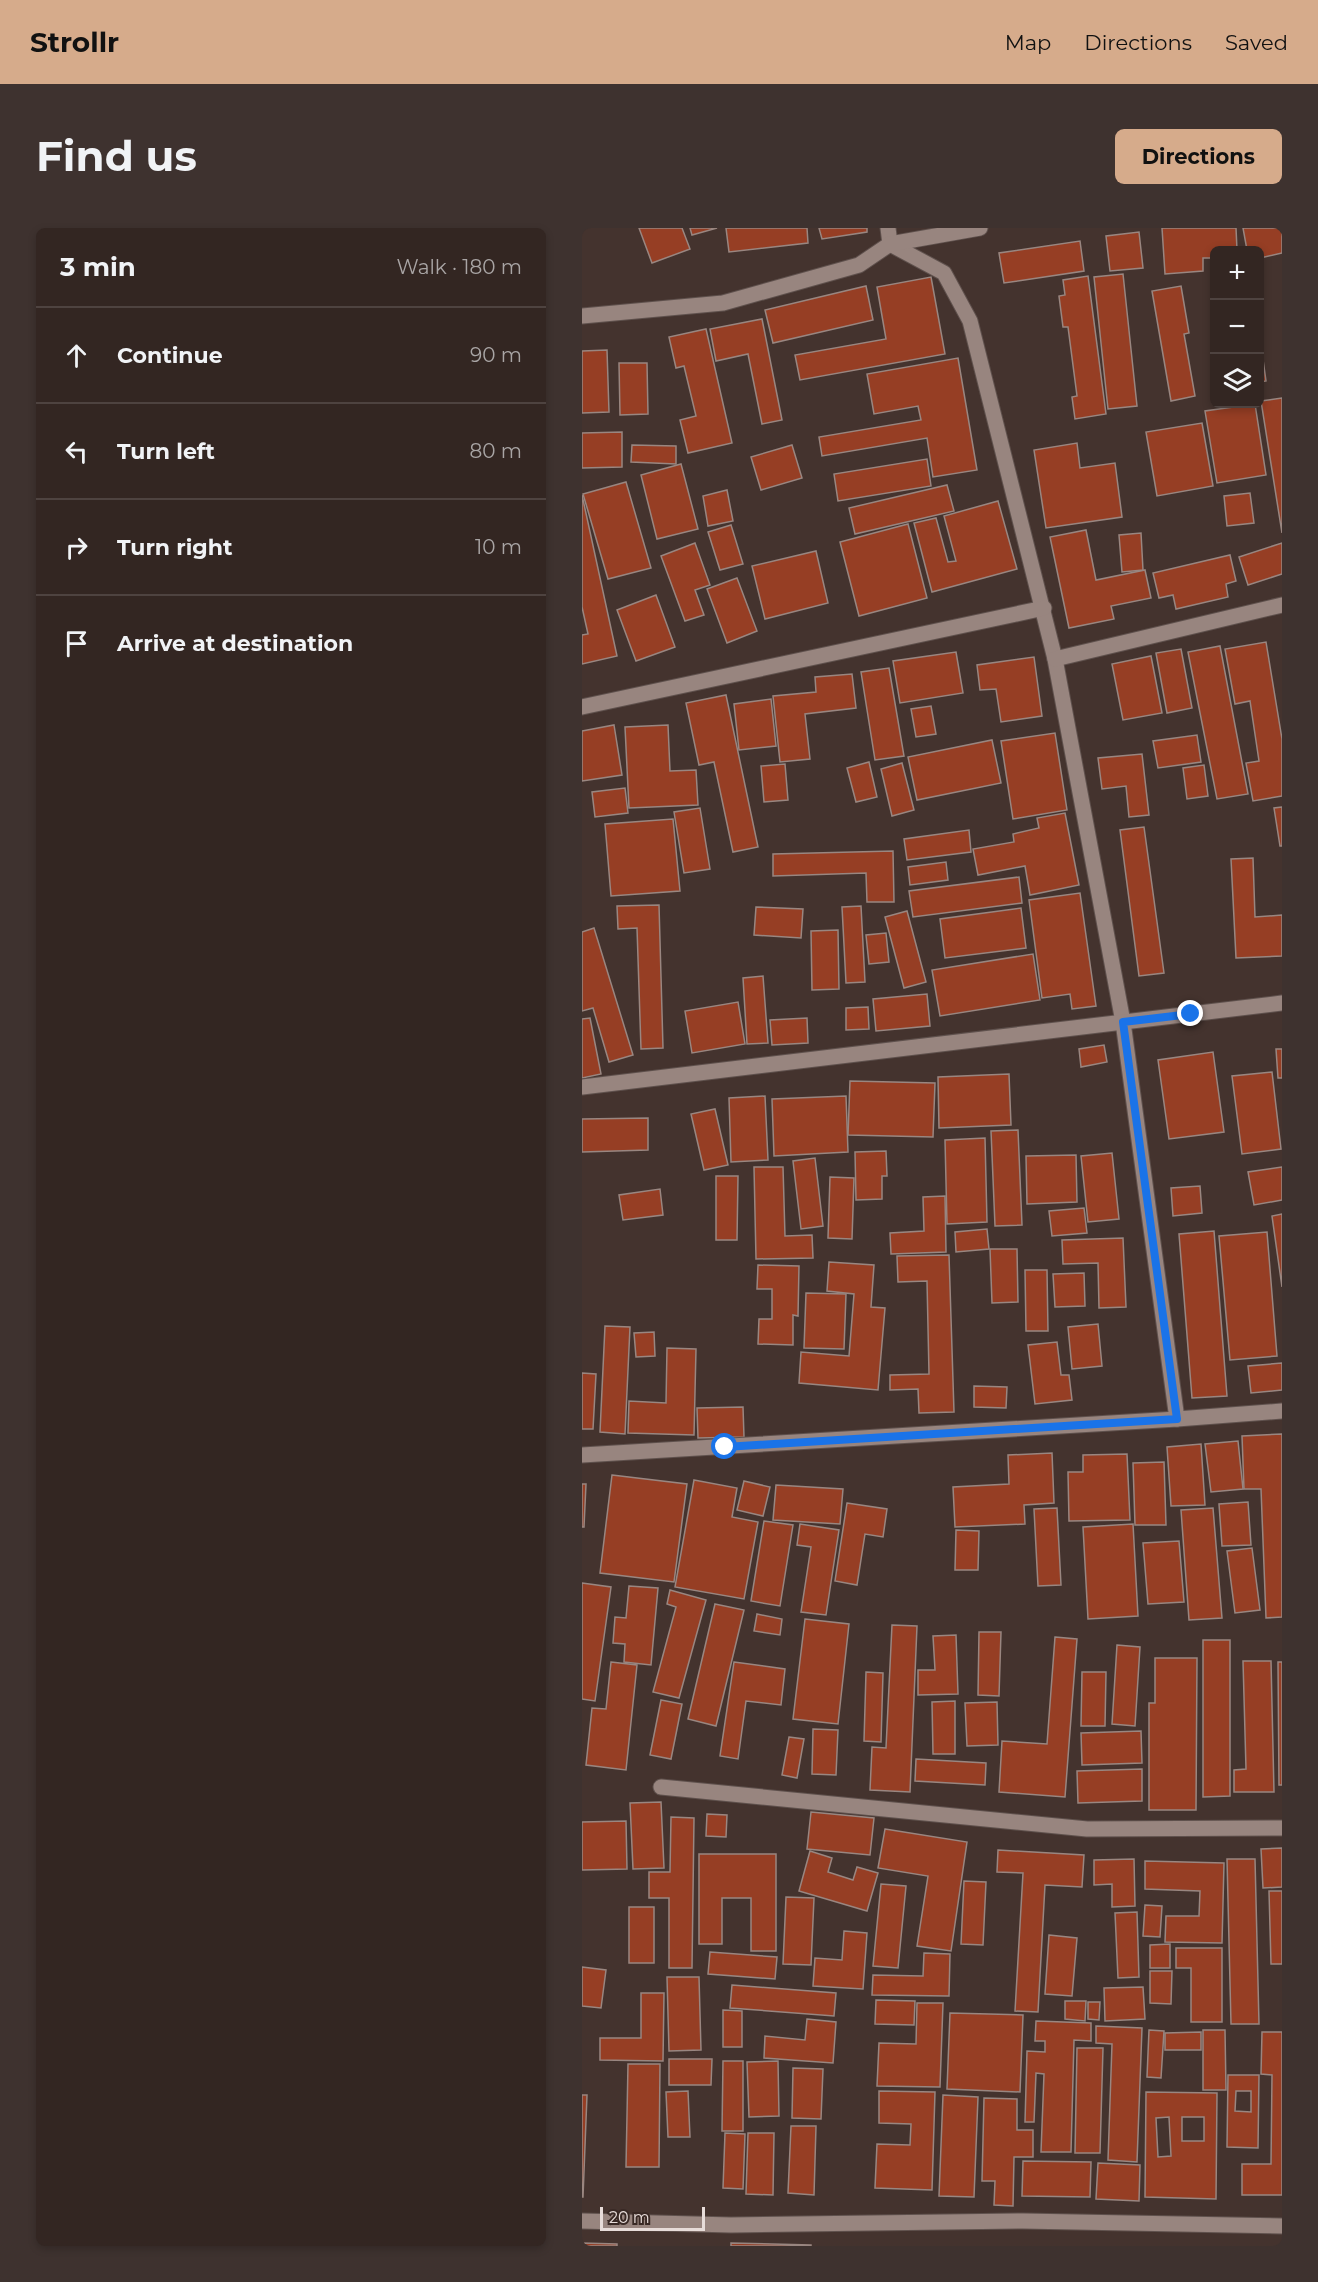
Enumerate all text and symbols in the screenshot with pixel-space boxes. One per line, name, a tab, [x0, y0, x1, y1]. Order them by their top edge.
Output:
text: Strollr	[30, 25, 119, 59]
text: Map	[1005, 30, 1051, 55]
text: Directions	[1084, 30, 1192, 55]
text: Saved	[1225, 30, 1288, 55]
button: Directions	[1115, 129, 1282, 184]
text: Find us	[36, 130, 197, 182]
map controls	[1210, 246, 1264, 408]
button: +	[1210, 246, 1264, 300]
text: 3 min	[60, 251, 136, 283]
text: Walk · 180 m	[397, 255, 522, 279]
button: −	[1210, 300, 1264, 354]
icon: ahead	[60, 339, 93, 372]
text: Continue	[117, 342, 223, 369]
text: 90 m	[470, 343, 522, 367]
button: layers	[1210, 354, 1264, 408]
icon: left	[60, 435, 93, 468]
text: Turn left	[117, 438, 215, 465]
text: 80 m	[470, 439, 522, 463]
icon: right	[60, 531, 93, 564]
text: Turn right	[117, 534, 232, 561]
text: 10 m	[475, 535, 522, 559]
icon: arrive	[60, 627, 93, 660]
text: Arrive at destination	[117, 630, 353, 657]
route end	[1177, 1000, 1203, 1026]
route start	[711, 1433, 737, 1459]
scale bar	[600, 2204, 705, 2232]
text: 20 m	[609, 2208, 650, 2227]

